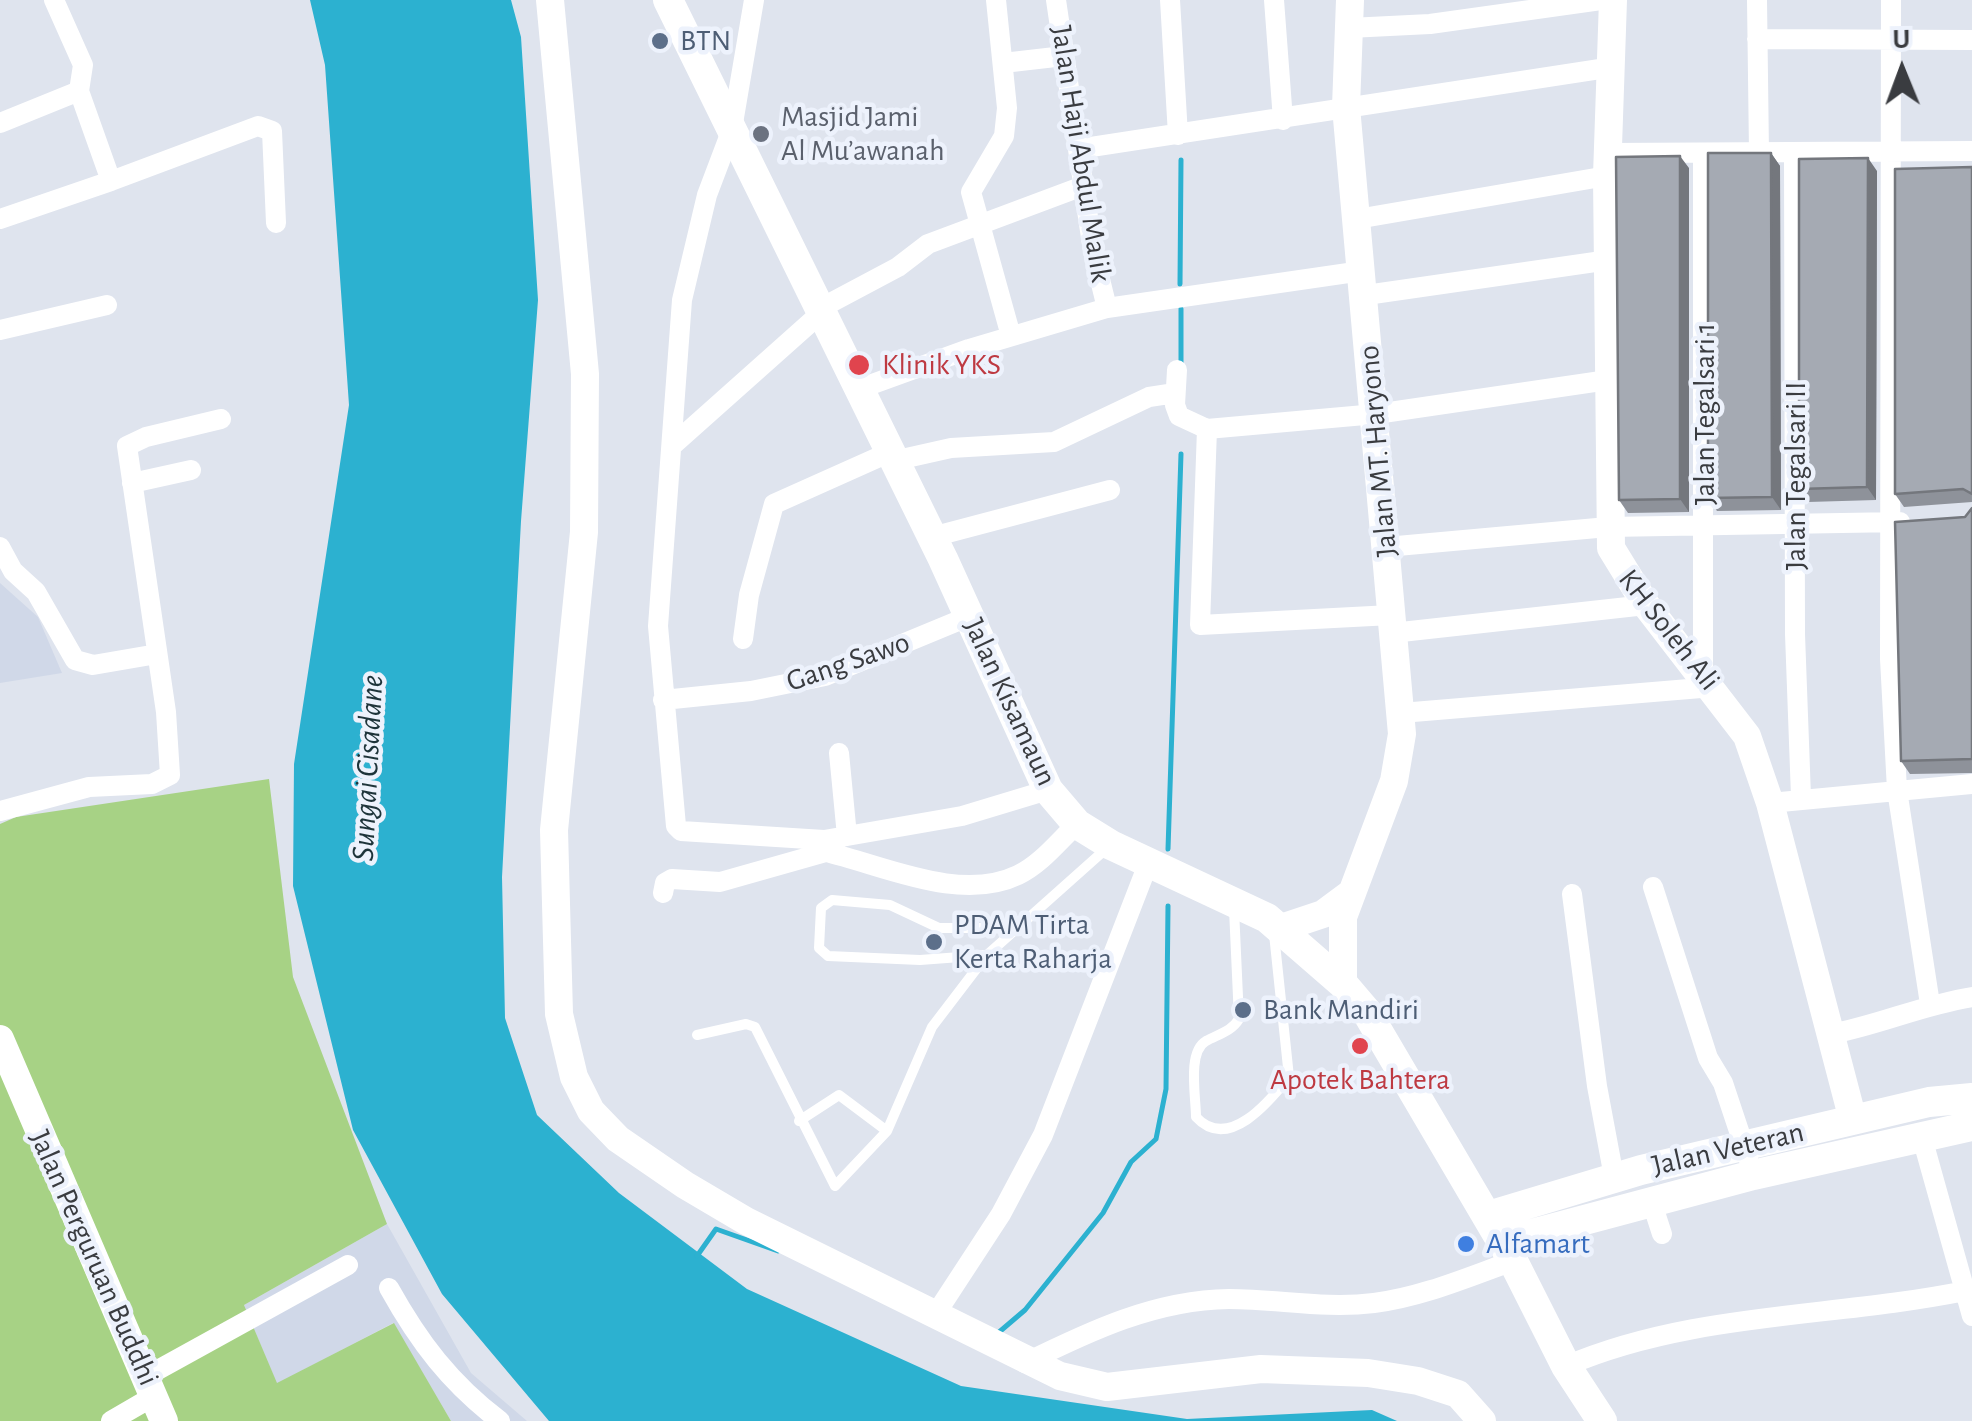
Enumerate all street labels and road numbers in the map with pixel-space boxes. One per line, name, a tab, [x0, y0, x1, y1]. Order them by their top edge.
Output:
street label: Jalan Haji Abdul Malik	[1043, 23, 1119, 285]
street label: Jalan Tegalsari 1	[1687, 323, 1723, 505]
street label: Jalan MT. Haryono	[1351, 344, 1405, 558]
street label: Jalan Tegalsari II	[1778, 382, 1814, 570]
street label: KH Soleh Ali	[1610, 562, 1728, 698]
street label: Jalan Kisamaun	[956, 613, 1064, 791]
street label: Gang Sawo	[782, 624, 914, 700]
street label: Jalan Veteran	[1649, 1114, 1807, 1184]
street label: Jalan Perguruan Buddhi	[21, 1125, 167, 1391]

